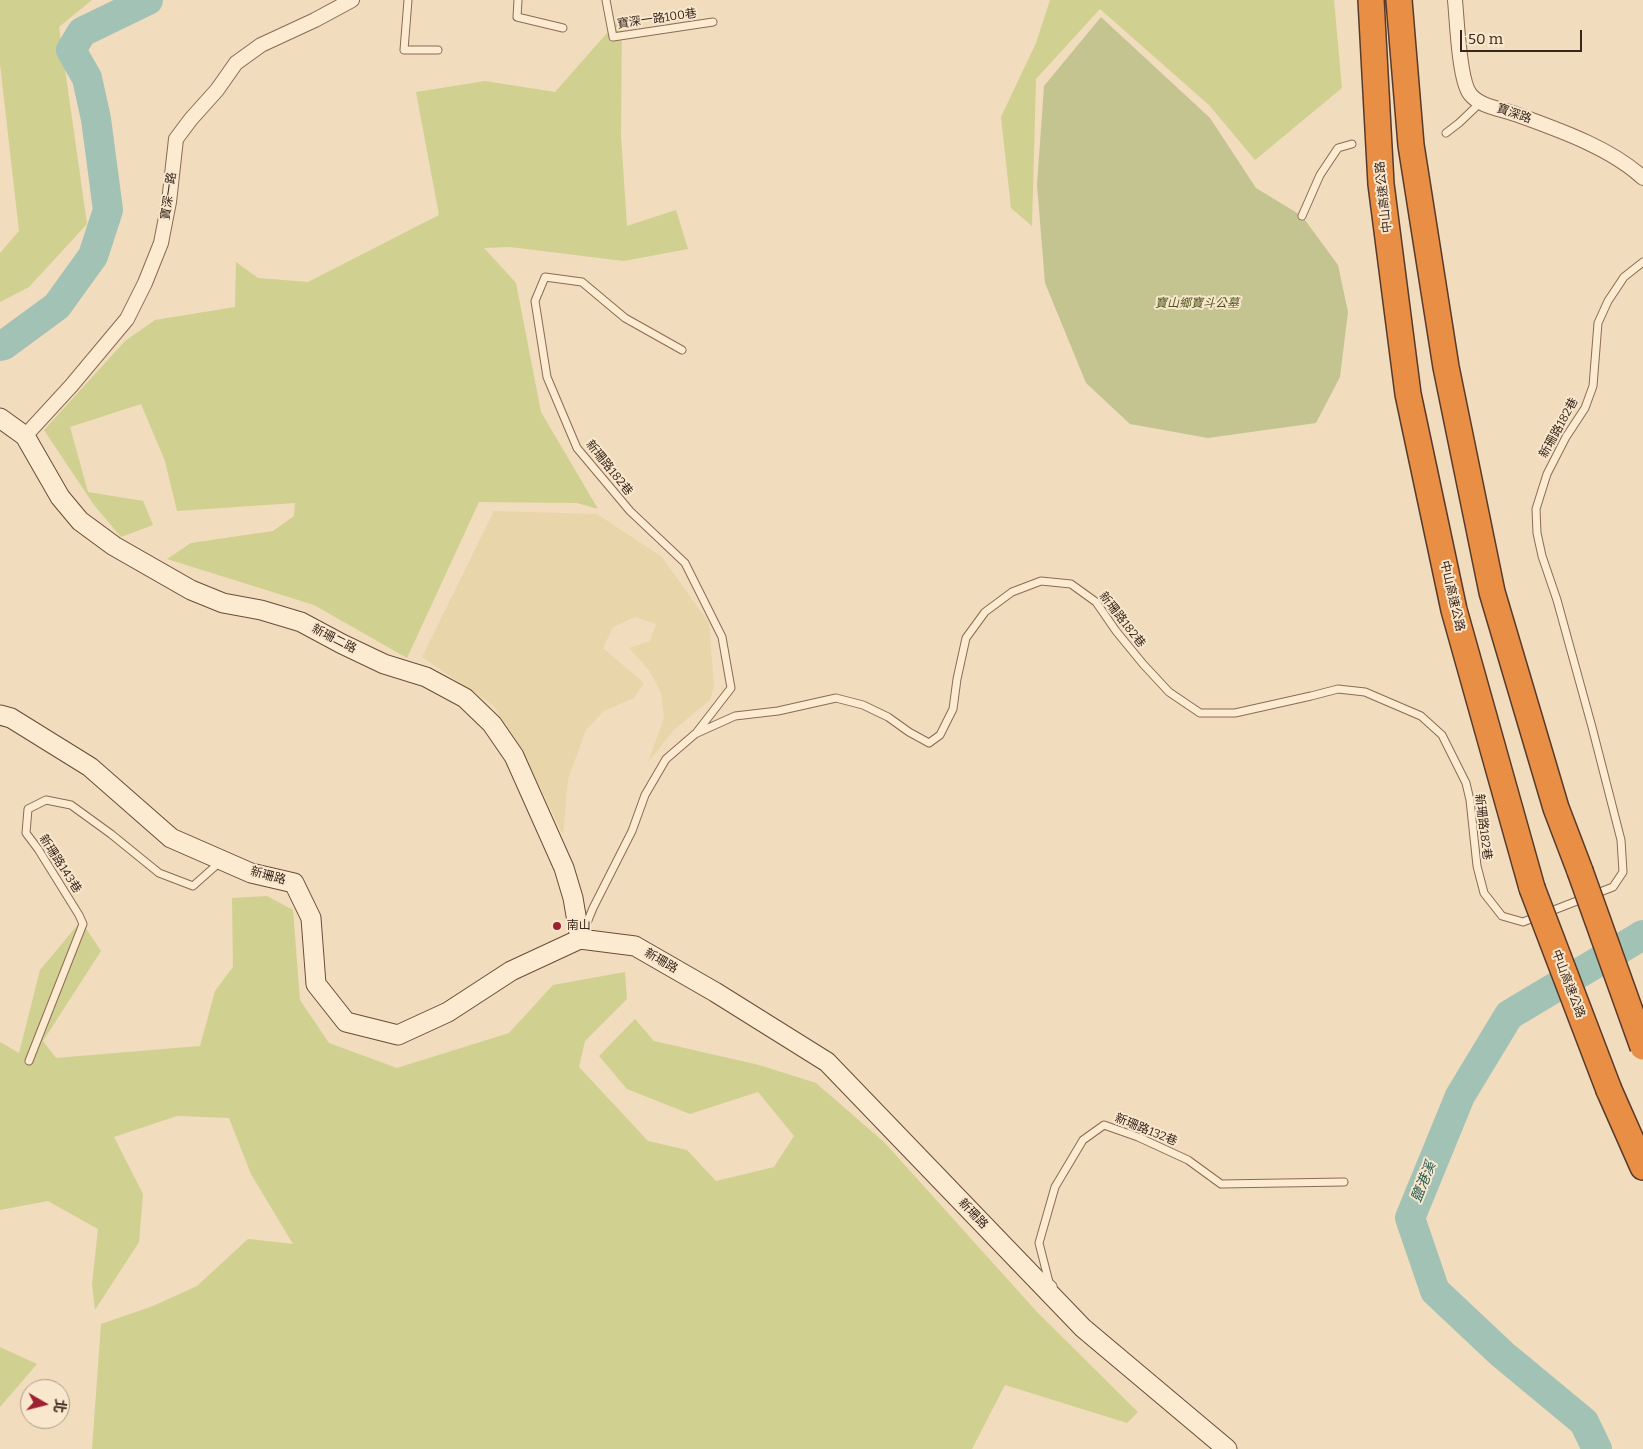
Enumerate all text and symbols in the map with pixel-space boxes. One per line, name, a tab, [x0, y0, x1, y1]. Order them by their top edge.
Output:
street label: 寶深一路100巷	[616, 6, 698, 32]
scale bar	[1463, 20, 1586, 52]
text: 50 m	[1468, 30, 1503, 48]
street label: 寶深路	[1495, 101, 1533, 127]
street label: 中山高速公路	[1373, 160, 1395, 234]
street label: 寶深一路	[159, 171, 179, 221]
park label: 寶山鄉寶斗公墓	[1155, 297, 1239, 311]
street label: 新珊路182巷	[1537, 395, 1581, 461]
street label: 新珊路182巷	[582, 438, 636, 498]
street label: 中山高速公路	[1437, 559, 1467, 633]
street label: 新珊路182巷	[1096, 589, 1148, 651]
street label: 新珊二路	[309, 622, 359, 656]
street label: 新珊路182巷	[1472, 793, 1494, 861]
street label: 新珊路143巷	[36, 832, 84, 896]
street label: 新珊路	[249, 864, 287, 888]
place label: 南山	[567, 919, 591, 933]
marker: 南山	[551, 920, 563, 932]
street label: 新珊路	[642, 946, 680, 976]
street label: 中山高速公路	[1548, 948, 1588, 1020]
street label: 新珊路132巷	[1113, 1111, 1179, 1149]
water label: 鹽港溪	[1408, 1159, 1440, 1205]
street label: 新珊路	[955, 1196, 991, 1232]
north arrow	[20, 1379, 70, 1429]
text: 北	[50, 1398, 69, 1414]

